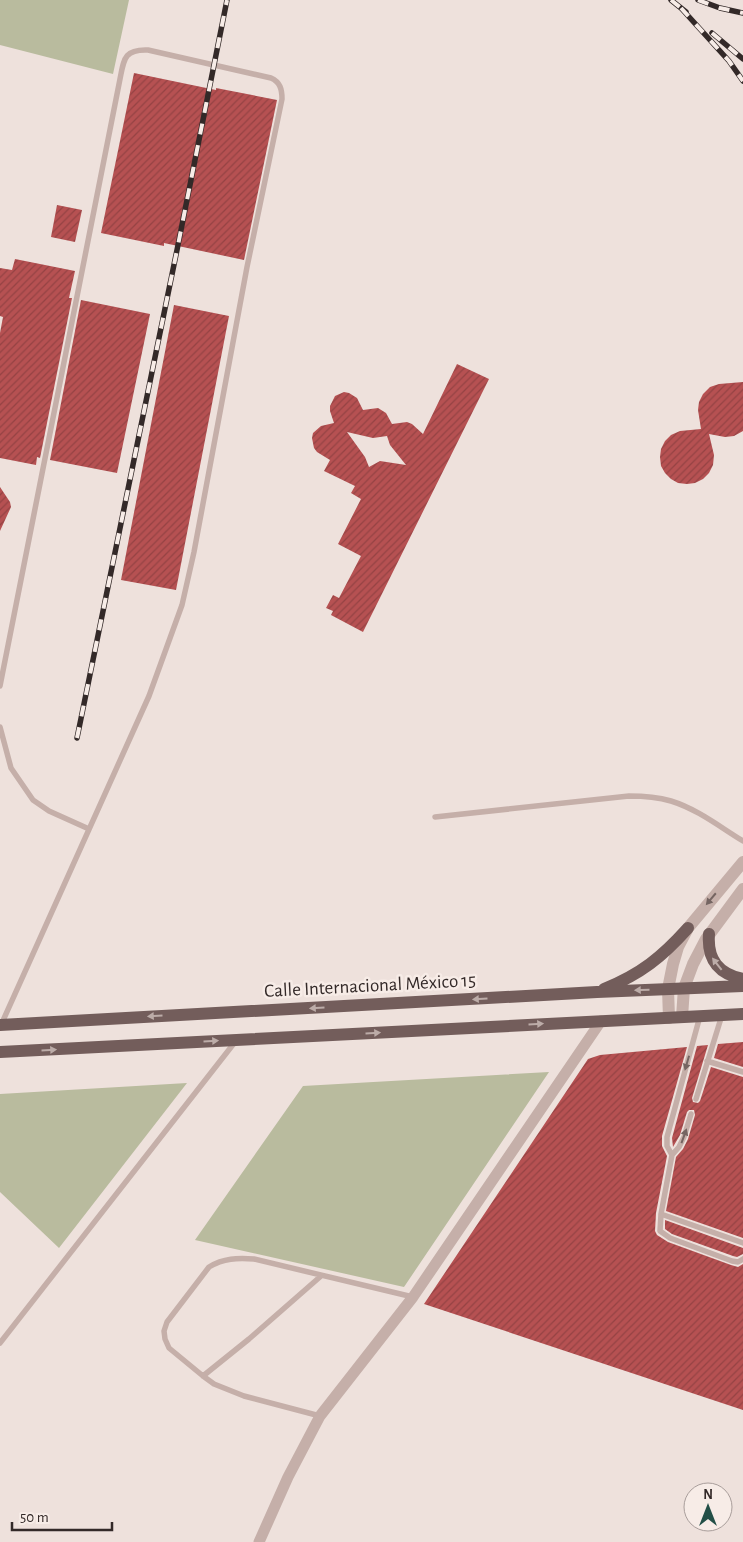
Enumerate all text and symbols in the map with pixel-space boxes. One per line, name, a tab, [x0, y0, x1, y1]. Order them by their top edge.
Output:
one-way arrow	[706, 893, 717, 906]
one-way arrow	[711, 958, 722, 971]
street label: Calle Internacional México 15	[264, 971, 476, 1001]
one-way arrow	[634, 986, 650, 994]
one-way arrow	[471, 995, 487, 1003]
one-way arrow	[309, 1004, 325, 1012]
one-way arrow	[147, 1013, 163, 1021]
one-way arrow	[528, 1020, 544, 1028]
one-way arrow	[365, 1028, 381, 1036]
one-way arrow	[203, 1037, 219, 1045]
one-way arrow	[41, 1045, 57, 1053]
one-way arrow	[683, 1056, 691, 1071]
one-way arrow	[680, 1129, 688, 1143]
north arrow	[683, 1482, 733, 1532]
text: N	[703, 1488, 713, 1502]
scale bar	[12, 1500, 112, 1532]
text: 50 m	[20, 1510, 49, 1525]

